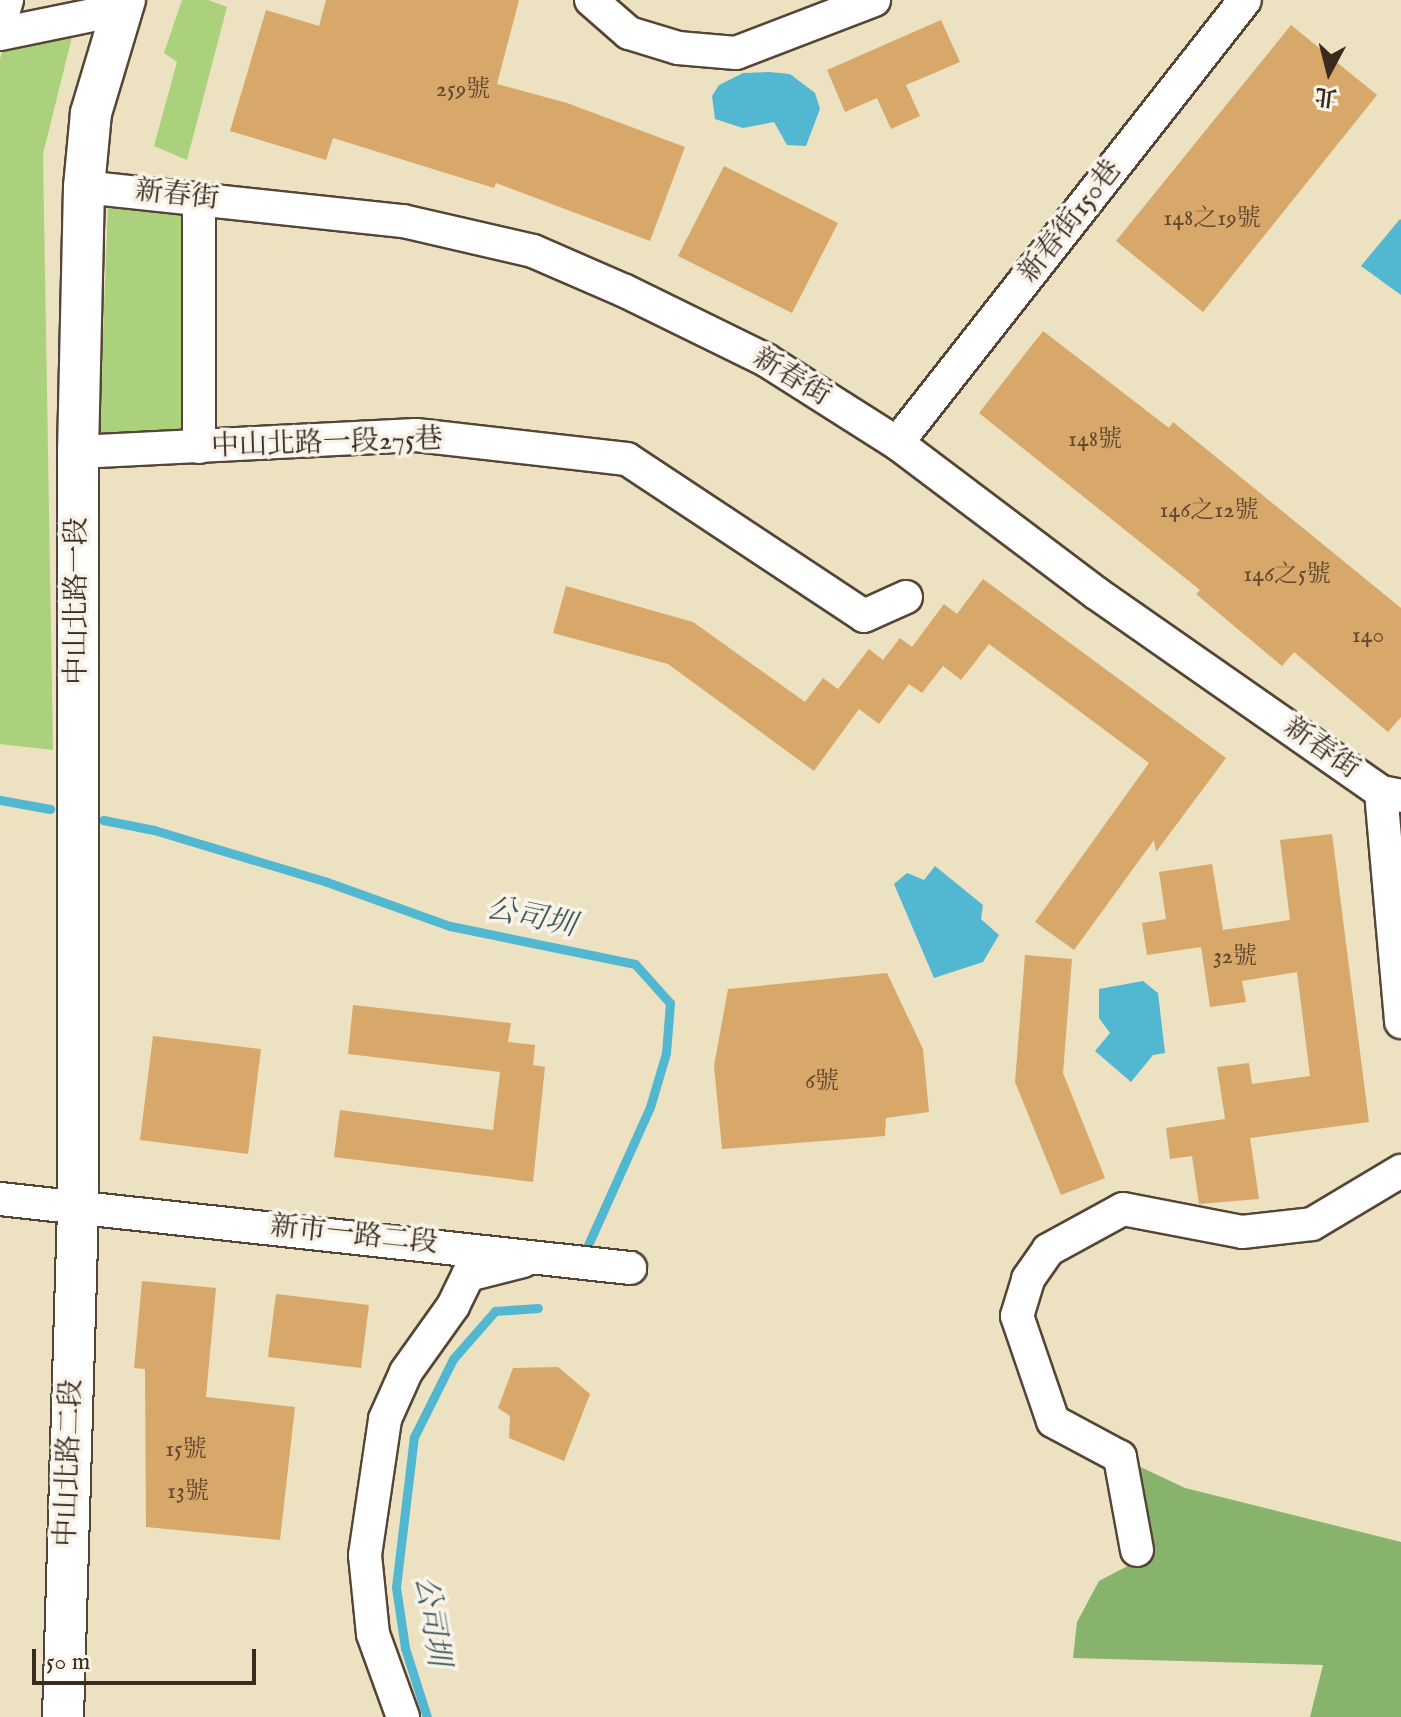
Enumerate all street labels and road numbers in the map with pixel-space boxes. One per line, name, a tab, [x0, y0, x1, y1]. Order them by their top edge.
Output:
street label: 新春街150巷	[1013, 154, 1129, 290]
street label: 新春街	[133, 175, 221, 217]
street label: 新春街	[746, 342, 836, 414]
street label: 中山北路一段275巷	[210, 423, 444, 465]
street label: 中山北路一段	[61, 517, 95, 685]
street label: 新春街	[1277, 711, 1365, 787]
street label: 新市一路二段	[269, 1211, 439, 1261]
street label: 中山北路二段	[50, 1378, 90, 1548]

